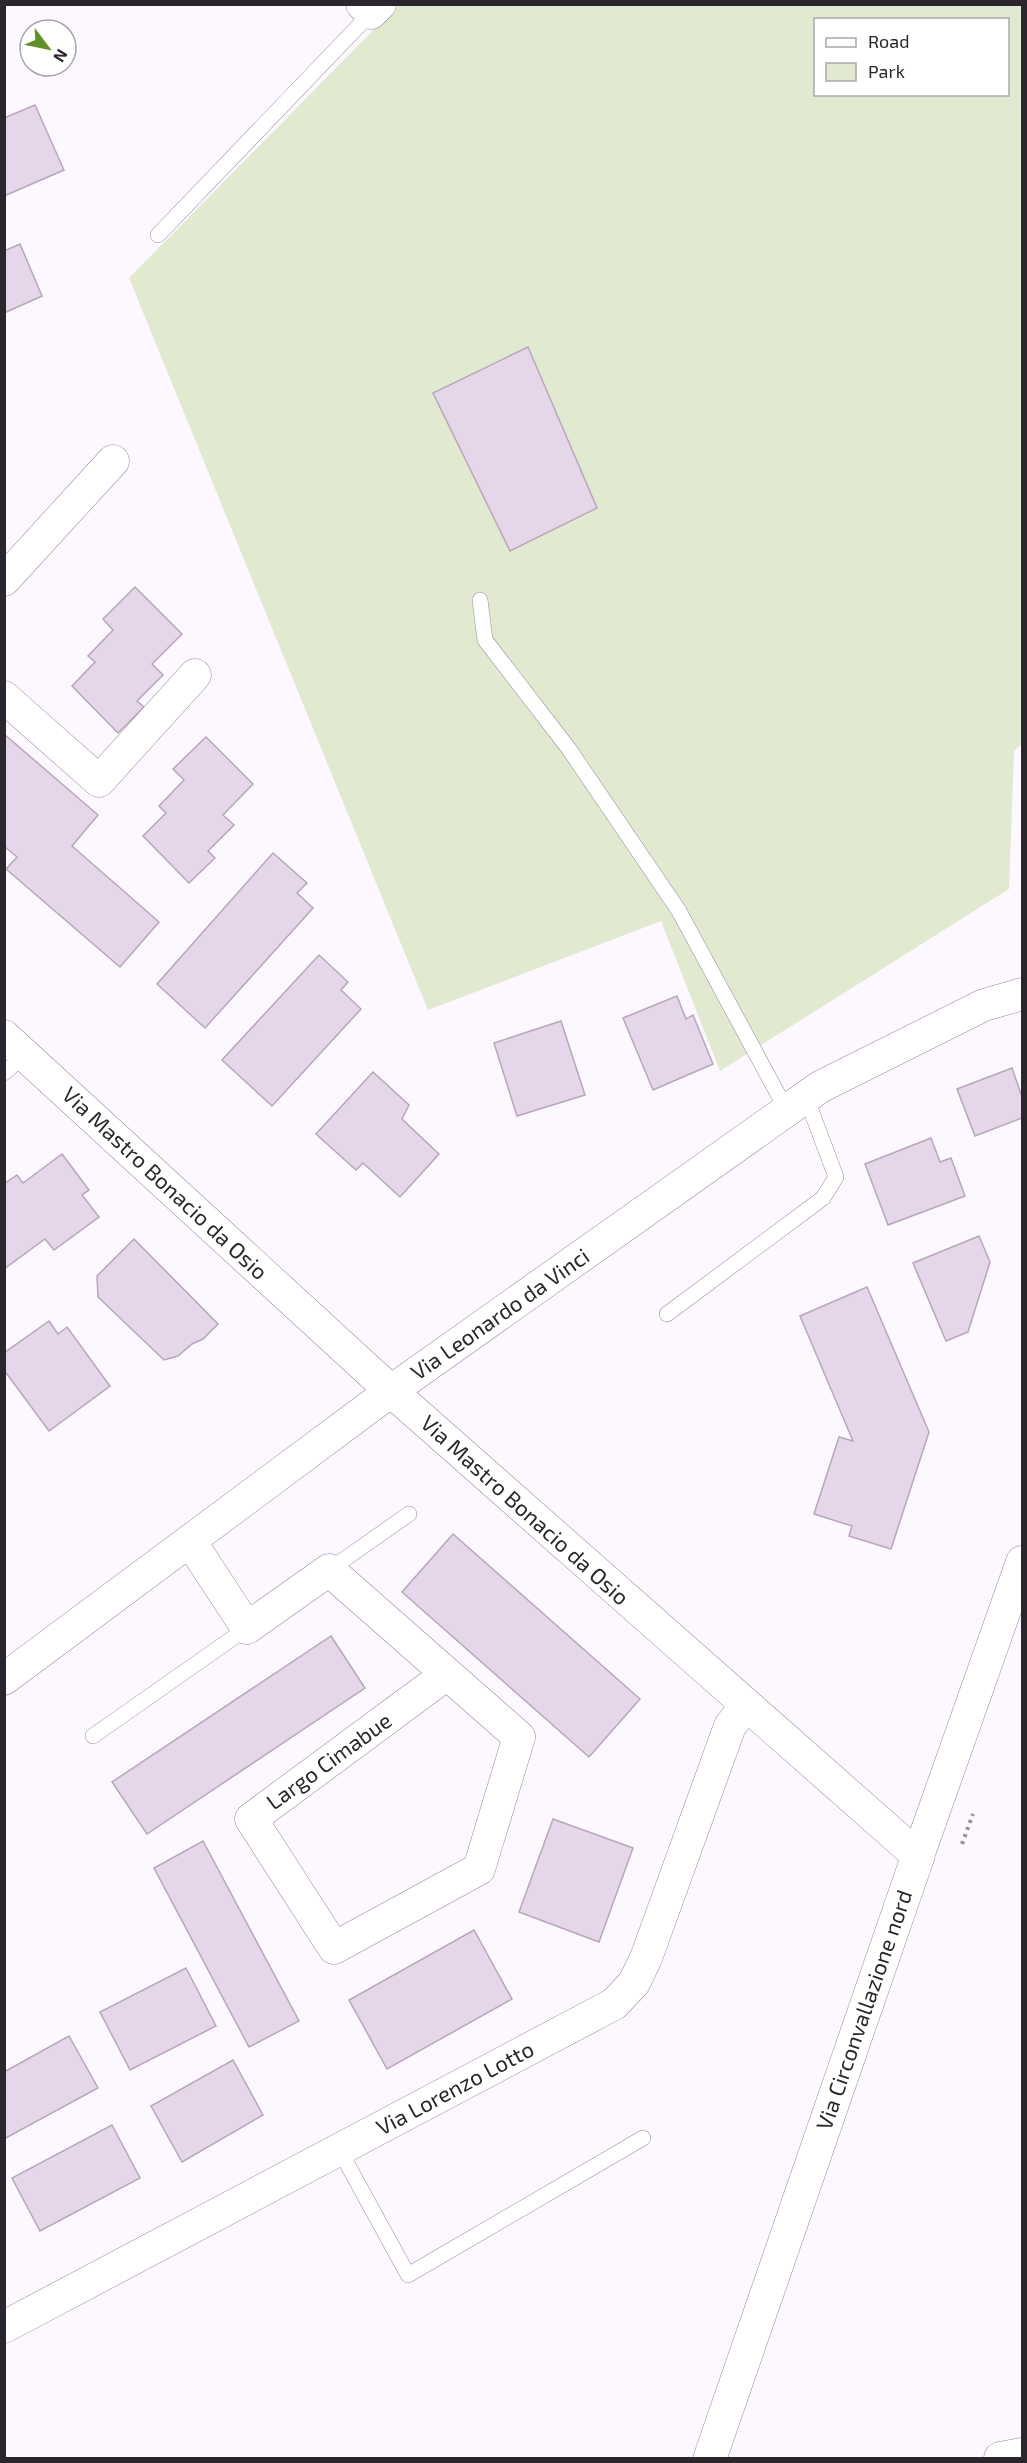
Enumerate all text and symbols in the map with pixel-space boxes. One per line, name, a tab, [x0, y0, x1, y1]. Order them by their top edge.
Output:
north arrow	[18, 18, 78, 78]
legend	[814, 18, 1009, 96]
text: Road	[868, 30, 909, 52]
text: N	[50, 46, 72, 66]
text: Park	[868, 60, 905, 82]
street label: Via Mastro Bonacio da Osio	[58, 1080, 274, 1284]
street label: Via Leonardo da Vinci	[405, 1242, 594, 1385]
street label: Via Mastro Bonacio da Osio	[416, 1409, 635, 1609]
street label: Largo Cimabue	[261, 1706, 396, 1814]
street label: Via Circonvallazione nord	[810, 1886, 916, 2133]
street label: Via Lorenzo Lotto	[371, 2035, 538, 2140]

